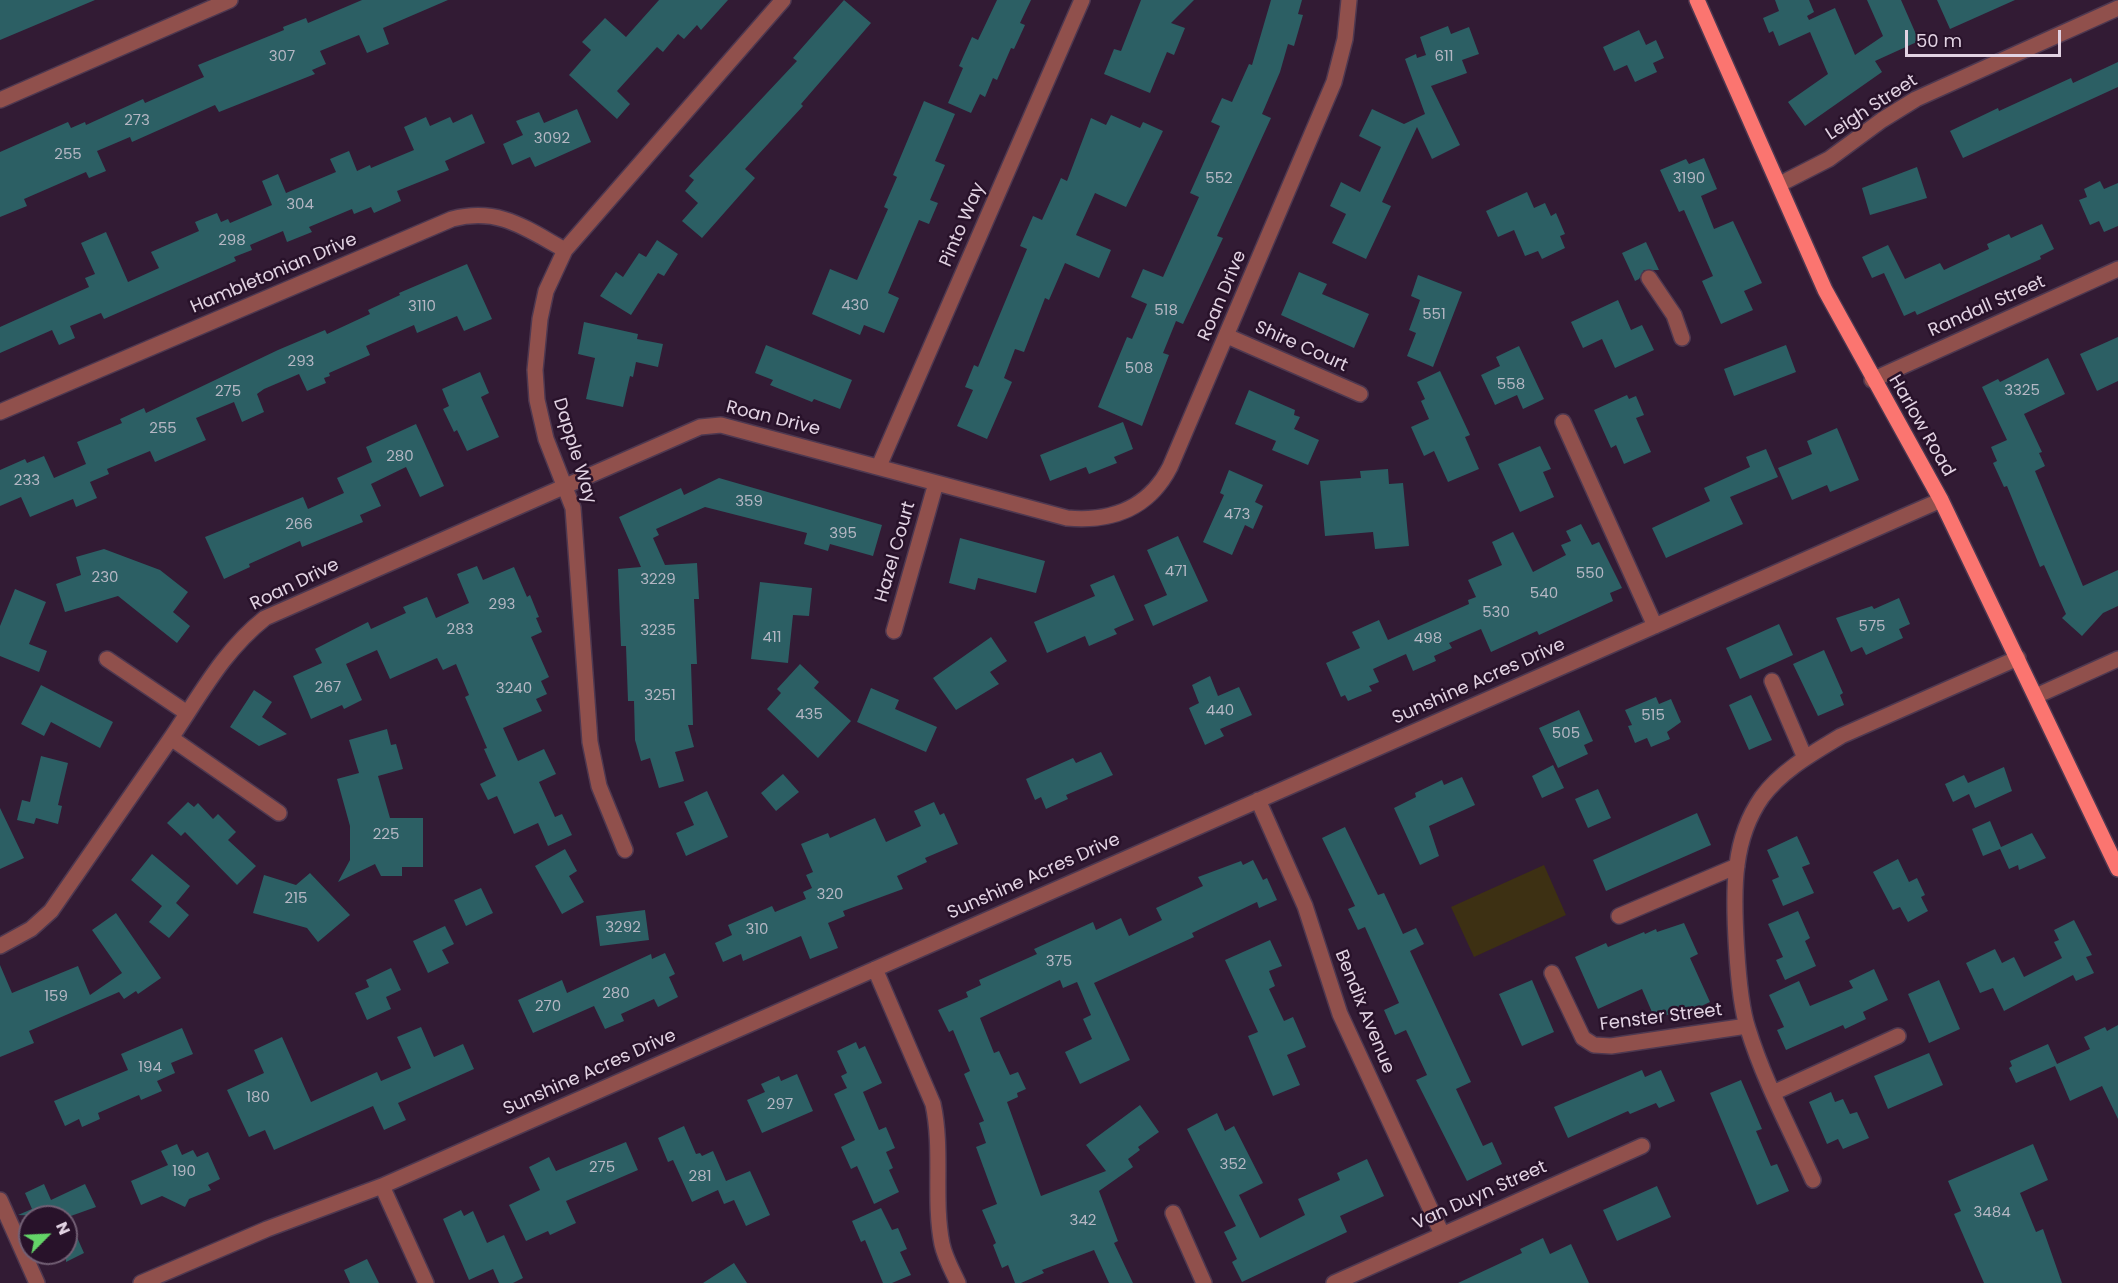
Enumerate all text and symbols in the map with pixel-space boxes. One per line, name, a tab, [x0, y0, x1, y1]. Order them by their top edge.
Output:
scale bar	[1908, 18, 2064, 56]
text: 50 m	[1916, 28, 1962, 53]
house number: 307	[269, 48, 295, 66]
house number: 611	[1434, 48, 1454, 66]
street label: Leigh Street	[1822, 70, 1922, 146]
house number: 273	[124, 112, 150, 130]
house number: 3092	[534, 130, 570, 148]
house number: 255	[54, 146, 82, 164]
house number: 552	[1205, 170, 1233, 188]
house number: 3190	[1673, 170, 1705, 188]
street label: Pinto Way	[936, 180, 990, 270]
house number: 304	[286, 196, 314, 214]
street label: Hambletonian Drive	[188, 229, 360, 319]
house number: 298	[218, 232, 246, 250]
street label: Roan Drive	[1194, 248, 1252, 344]
street label: Randall Street	[1925, 272, 2049, 342]
house number: 430	[841, 297, 869, 315]
house number: 3110	[408, 298, 436, 316]
house number: 518	[1154, 302, 1178, 320]
house number: 551	[1422, 306, 1446, 324]
street label: Shire Court	[1251, 317, 1351, 377]
house number: 293	[288, 353, 314, 371]
house number: 508	[1125, 360, 1153, 378]
street label: Harlow Road	[1883, 371, 1959, 481]
house number: 558	[1497, 376, 1525, 394]
house number: 3325	[2004, 382, 2040, 400]
house number: 275	[215, 383, 241, 401]
street label: Dapple Way	[548, 395, 600, 507]
street label: Roan Drive	[724, 397, 822, 441]
house number: 255	[149, 420, 177, 438]
house number: 280	[386, 448, 414, 466]
house number: 233	[14, 472, 40, 490]
house number: 359	[735, 493, 763, 511]
street label: Hazel Court	[871, 499, 921, 605]
house number: 473	[1224, 506, 1250, 524]
house number: 266	[285, 516, 313, 534]
house number: 395	[829, 525, 857, 543]
street label: Roan Drive	[247, 554, 343, 616]
house number: 471	[1165, 563, 1187, 581]
house number: 550	[1576, 565, 1604, 583]
house number: 230	[92, 569, 118, 587]
house number: 3229	[640, 571, 676, 589]
house number: 540	[1530, 585, 1558, 603]
house number: 293	[489, 596, 515, 614]
house number: 530	[1482, 604, 1510, 622]
house number: 575	[1858, 618, 1886, 636]
house number: 283	[447, 621, 473, 639]
house number: 3235	[640, 622, 676, 640]
house number: 411	[762, 629, 782, 647]
house number: 498	[1414, 630, 1442, 648]
street label: Sunshine Acres Drive	[1389, 634, 1569, 730]
house number: 267	[315, 679, 341, 697]
house number: 3240	[496, 680, 532, 698]
house number: 3251	[644, 687, 676, 705]
house number: 440	[1206, 702, 1234, 720]
house number: 435	[795, 706, 823, 724]
house number: 515	[1641, 707, 1665, 725]
house number: 505	[1552, 725, 1580, 743]
house number: 225	[373, 826, 399, 844]
street label: Sunshine Acres Drive	[944, 829, 1124, 925]
house number: 320	[817, 886, 843, 904]
house number: 215	[285, 890, 307, 908]
house number: 3292	[605, 919, 641, 937]
house number: 310	[745, 921, 769, 939]
street label: Bendix Avenue	[1329, 947, 1399, 1077]
house number: 375	[1046, 953, 1072, 971]
house number: 280	[602, 985, 630, 1003]
house number: 159	[44, 988, 68, 1006]
house number: 270	[535, 998, 561, 1016]
street label: Fenster Street	[1599, 1000, 1723, 1036]
street label: Sunshine Acres Drive	[500, 1025, 680, 1121]
house number: 194	[138, 1059, 162, 1077]
house number: 180	[246, 1089, 270, 1107]
house number: 297	[767, 1096, 793, 1114]
house number: 352	[1220, 1156, 1246, 1174]
street label: Van Duyn Street	[1410, 1157, 1550, 1235]
house number: 275	[589, 1159, 615, 1177]
house number: 190	[172, 1163, 196, 1181]
house number: 281	[689, 1168, 711, 1186]
house number: 3484	[1973, 1204, 2011, 1222]
north arrow	[18, 1205, 78, 1265]
house number: 342	[1070, 1212, 1096, 1230]
text: N	[50, 1218, 76, 1238]

